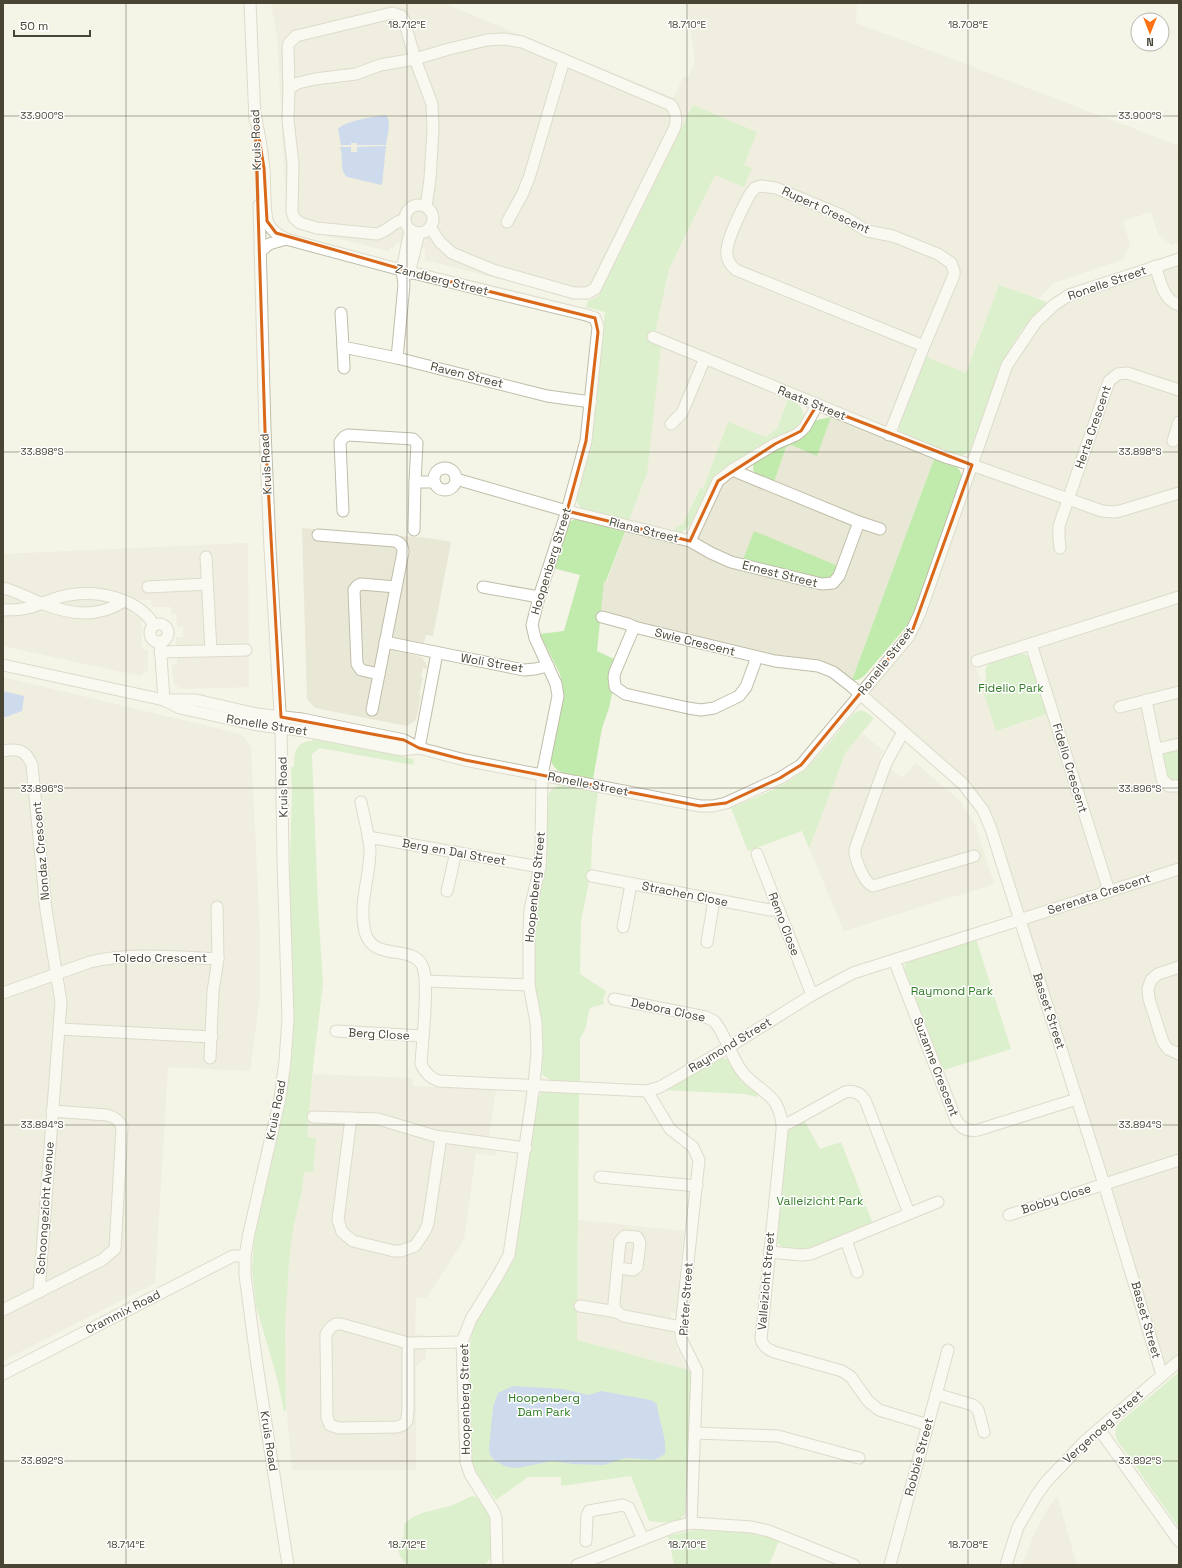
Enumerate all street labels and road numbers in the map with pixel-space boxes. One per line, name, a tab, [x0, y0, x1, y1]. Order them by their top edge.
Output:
street label: Kruis Road	[247, 109, 265, 171]
street label: Rupert Crescent	[779, 183, 873, 237]
street label: Zandberg Street	[394, 261, 490, 299]
street label: Ronelle Street	[1066, 262, 1148, 304]
street label: Raven Street	[429, 358, 505, 392]
street label: Raats Street	[775, 382, 849, 424]
street label: Herta Crescent	[1071, 383, 1115, 471]
street label: Kruis Road	[256, 433, 276, 495]
street label: Hoopenberg Street	[527, 505, 575, 617]
street label: Riana Street	[607, 514, 681, 546]
street label: Ernest Street	[741, 557, 819, 591]
street label: Swie Crescent	[653, 624, 737, 660]
street label: Ronelle Street	[854, 624, 918, 698]
street label: Woli Street	[459, 650, 525, 676]
street label: Ronelle Street	[225, 711, 309, 739]
street label: Fidelio Crescent	[1049, 721, 1091, 815]
street label: Kruis Road	[274, 756, 292, 818]
street label: Ronelle Street	[546, 768, 630, 800]
street label: Nondaz Crescent	[29, 801, 53, 901]
street label: Hoopenberg Street	[521, 831, 549, 943]
street label: Berg en Dal Street	[401, 835, 507, 869]
street label: Serenata Crescent	[1045, 870, 1153, 918]
street label: Strachen Close	[641, 878, 729, 910]
street label: Remo Close	[765, 890, 803, 958]
street label: Toledo Crescent	[113, 950, 207, 966]
street label: Basset Street	[1029, 971, 1069, 1051]
street label: Debora Close	[629, 994, 707, 1026]
street label: Raymond Street	[685, 1014, 775, 1076]
street label: Suzanne Crescent	[910, 1015, 962, 1119]
street label: Berg Close	[348, 1024, 410, 1044]
street label: Kruis Road	[262, 1079, 290, 1141]
street label: Schoongezicht Avenue	[32, 1141, 58, 1275]
street label: Bobby Close	[1019, 1180, 1093, 1218]
street label: Valleizicht Street	[754, 1231, 778, 1331]
street label: Pieter Street	[675, 1262, 697, 1336]
street label: Basset Street	[1127, 1280, 1165, 1360]
street label: Crammix Road	[83, 1286, 163, 1338]
street label: Hoopenberg Street	[456, 1343, 474, 1455]
street label: Vergenoeg Street	[1060, 1387, 1146, 1467]
street label: Kruis Road	[256, 1410, 282, 1472]
street label: Robbie Street	[901, 1416, 937, 1498]

